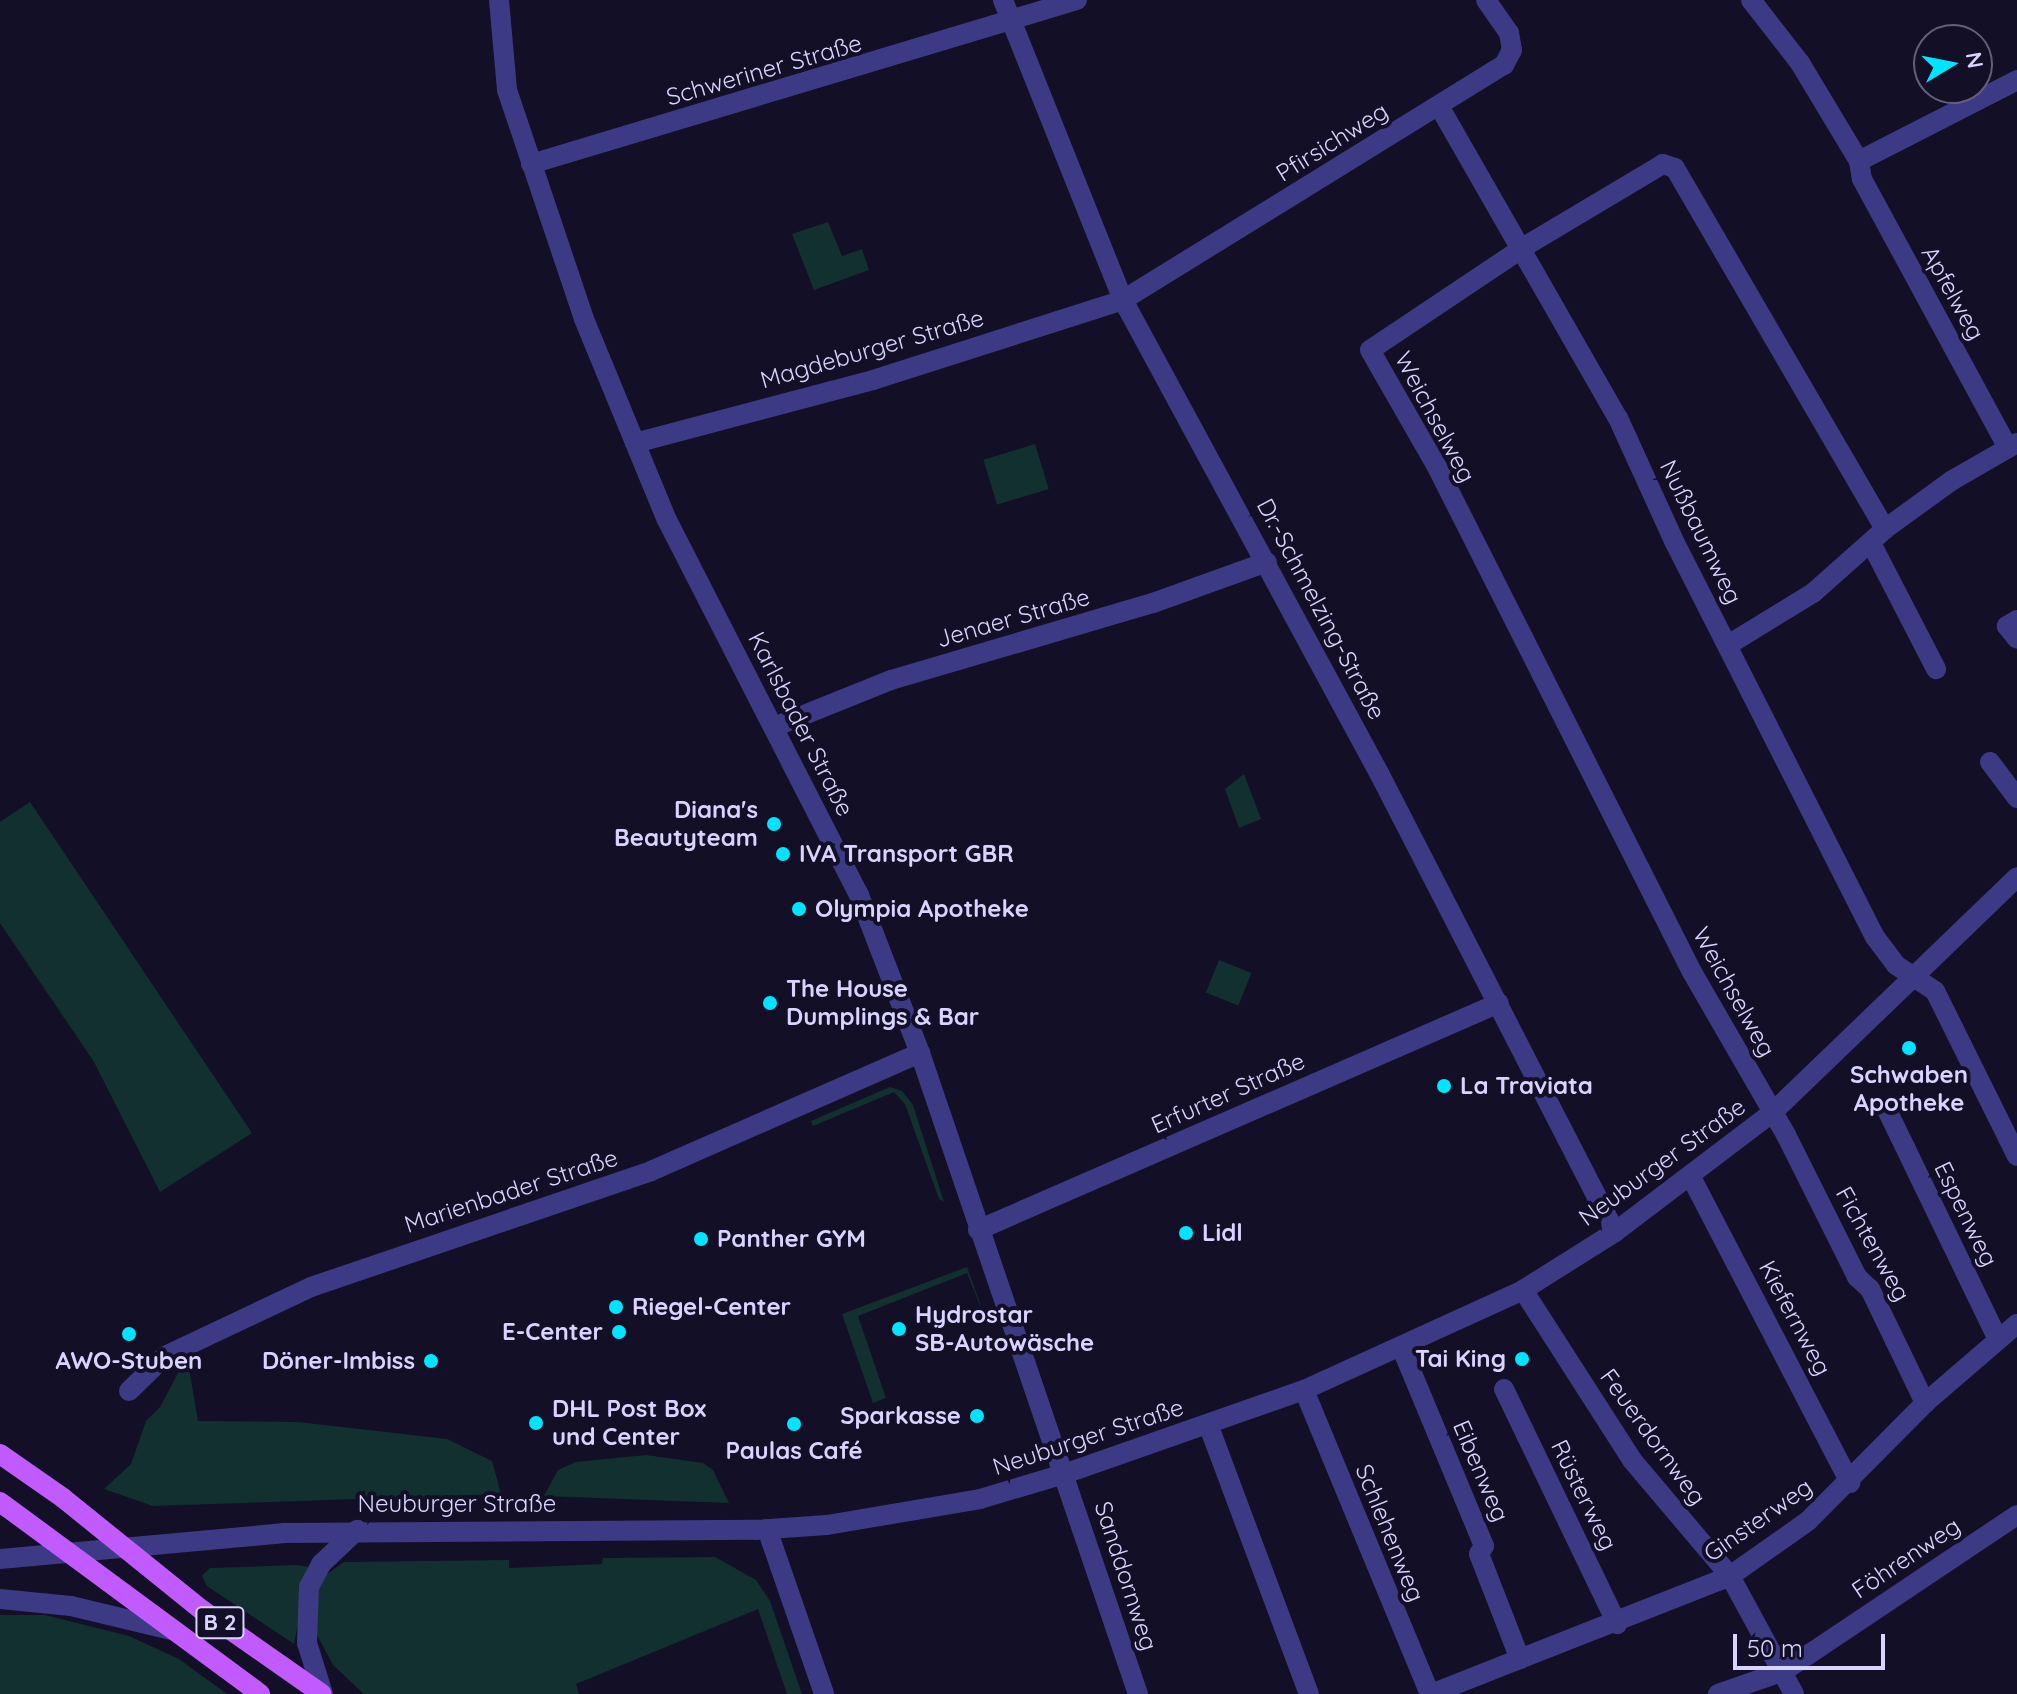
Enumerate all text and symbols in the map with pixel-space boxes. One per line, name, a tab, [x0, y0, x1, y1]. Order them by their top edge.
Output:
north arrow	[1913, 24, 1993, 104]
street label: Schweriner Straße	[663, 28, 865, 112]
text: N	[1959, 50, 1990, 71]
street label: Pfirsichweg	[1271, 96, 1393, 188]
street label: Apfelweg	[1915, 241, 1991, 345]
street label: Magdeburger Straße	[757, 303, 987, 395]
street label: Weichselweg	[1388, 347, 1482, 487]
street label: Nußbaumweg	[1654, 455, 1748, 609]
street label: Dr.-Schmelzing-Straße	[1250, 494, 1392, 724]
street label: Jenaer Straße	[933, 582, 1093, 654]
street label: Karlsbader Straße	[742, 627, 860, 821]
place label: Diana's Beautyteam	[614, 796, 758, 852]
marker: Diana's Beautyteam	[765, 815, 783, 833]
place label: IVA Transport GBR	[799, 840, 1014, 868]
marker: IVA Transport GBR	[774, 845, 792, 863]
place label: Olympia Apotheke	[815, 895, 1029, 923]
marker: Olympia Apotheke	[790, 900, 808, 918]
street label: Weichselweg	[1686, 922, 1782, 1062]
place label: The House Dumplings & Bar	[786, 975, 979, 1031]
marker: The House Dumplings & Bar	[761, 994, 779, 1012]
marker: Schwaben Apotheke	[1900, 1039, 1918, 1057]
street label: Erfurter Straße	[1147, 1046, 1309, 1140]
place label: Schwaben Apotheke	[1850, 1061, 1968, 1117]
place label: La Traviata	[1460, 1072, 1593, 1100]
marker: La Traviata	[1435, 1077, 1453, 1095]
street label: Neuburger Straße	[1573, 1092, 1751, 1232]
street label: Marienbader Straße	[401, 1143, 621, 1239]
street label: Espenweg	[1928, 1157, 2004, 1271]
street label: Fichtenweg	[1830, 1182, 1916, 1306]
place label: Lidl	[1202, 1219, 1243, 1247]
marker: Lidl	[1177, 1224, 1195, 1242]
place label: Panther GYM	[717, 1225, 866, 1253]
marker: Panther GYM	[692, 1230, 710, 1248]
street label: Kiefernweg	[1753, 1256, 1837, 1380]
place label: Riegel-Center	[632, 1293, 791, 1321]
marker: Riegel-Center	[607, 1298, 625, 1316]
place label: Hydrostar SB-Autowäsche	[915, 1301, 1094, 1357]
place label: E-Center	[502, 1318, 603, 1346]
marker: Hydrostar SB-Autowäsche	[890, 1320, 908, 1338]
marker: E-Center	[610, 1323, 628, 1341]
marker: AWO-Stuben	[120, 1325, 138, 1343]
place label: Tai King	[1415, 1345, 1506, 1373]
place label: AWO-Stuben	[56, 1347, 202, 1375]
place label: Döner-Imbiss	[262, 1347, 415, 1375]
marker: Tai King	[1513, 1350, 1531, 1368]
marker: Döner-Imbiss	[422, 1352, 440, 1370]
street label: Feuerdornweg	[1594, 1363, 1712, 1511]
street label: Neuburger Straße	[989, 1393, 1187, 1481]
place label: DHL Post Box und Center	[552, 1395, 706, 1451]
place label: Sparkasse	[840, 1402, 961, 1430]
marker: Sparkasse	[968, 1407, 986, 1425]
marker: DHL Post Box und Center	[527, 1414, 545, 1432]
marker: Paulas Café	[785, 1415, 803, 1433]
street label: Eibenweg	[1447, 1416, 1515, 1526]
street label: Rüsterweg	[1545, 1435, 1623, 1555]
place label: Paulas Café	[725, 1437, 863, 1465]
street label: Schlehenweg	[1349, 1460, 1431, 1606]
street label: Ginsterweg	[1698, 1472, 1818, 1568]
street label: Neuburger Straße	[358, 1490, 556, 1518]
street label: Sanddornweg	[1088, 1498, 1164, 1654]
street label: Föhrenweg	[1846, 1511, 1966, 1605]
road number: B 2	[194, 1605, 246, 1641]
scale bar	[1737, 1618, 1889, 1668]
text: 50 m	[1747, 1633, 1803, 1663]

